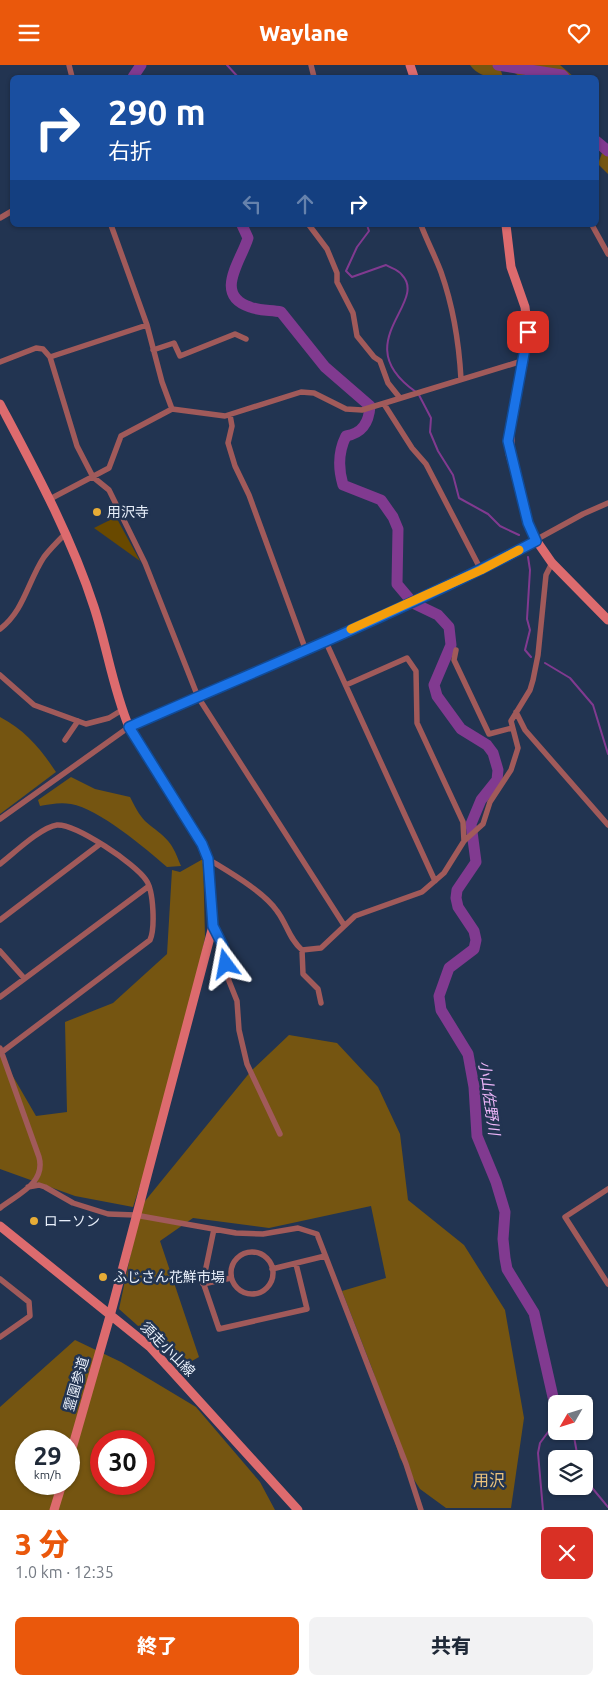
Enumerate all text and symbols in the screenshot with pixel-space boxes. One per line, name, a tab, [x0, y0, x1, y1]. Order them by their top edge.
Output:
icon: menu	[15, 19, 43, 47]
icon: heart	[565, 19, 593, 47]
text: Waylane	[259, 20, 349, 45]
text: 290 m	[108, 92, 206, 132]
icon: right	[25, 95, 90, 160]
text: 右折	[108, 138, 152, 163]
icon: left	[238, 190, 266, 218]
icon: ahead	[291, 190, 319, 218]
icon: right	[344, 190, 372, 218]
pin	[507, 311, 549, 353]
icon: arrive	[514, 318, 542, 346]
place label: 用沢寺	[107, 504, 149, 520]
marker: 用沢寺	[91, 506, 103, 518]
position arrow	[199, 937, 251, 989]
water label: 小山佐野川	[476, 1060, 503, 1138]
place label: ローソン	[44, 1213, 100, 1229]
marker: ローソン	[28, 1215, 40, 1227]
place label: ふじさん花鮮市場	[113, 1269, 225, 1285]
marker: ふじさん花鮮市場	[97, 1271, 109, 1283]
street label: 須走小山線	[138, 1319, 198, 1379]
street label: 霊園参道	[61, 1355, 91, 1413]
north arrow	[548, 1395, 592, 1440]
map controls	[548, 1395, 593, 1495]
speed limit sign: 30	[90, 1430, 155, 1495]
text: 29	[33, 1442, 62, 1470]
button: layers	[548, 1450, 593, 1495]
text: km/h	[34, 1468, 61, 1481]
district label: 用沢	[473, 1471, 505, 1489]
text: 3 分	[15, 1527, 69, 1561]
button: close	[541, 1527, 593, 1579]
text: 1.0 km · 12:35	[15, 1563, 114, 1581]
button: 終了	[15, 1617, 299, 1675]
button: 共有	[309, 1617, 593, 1675]

